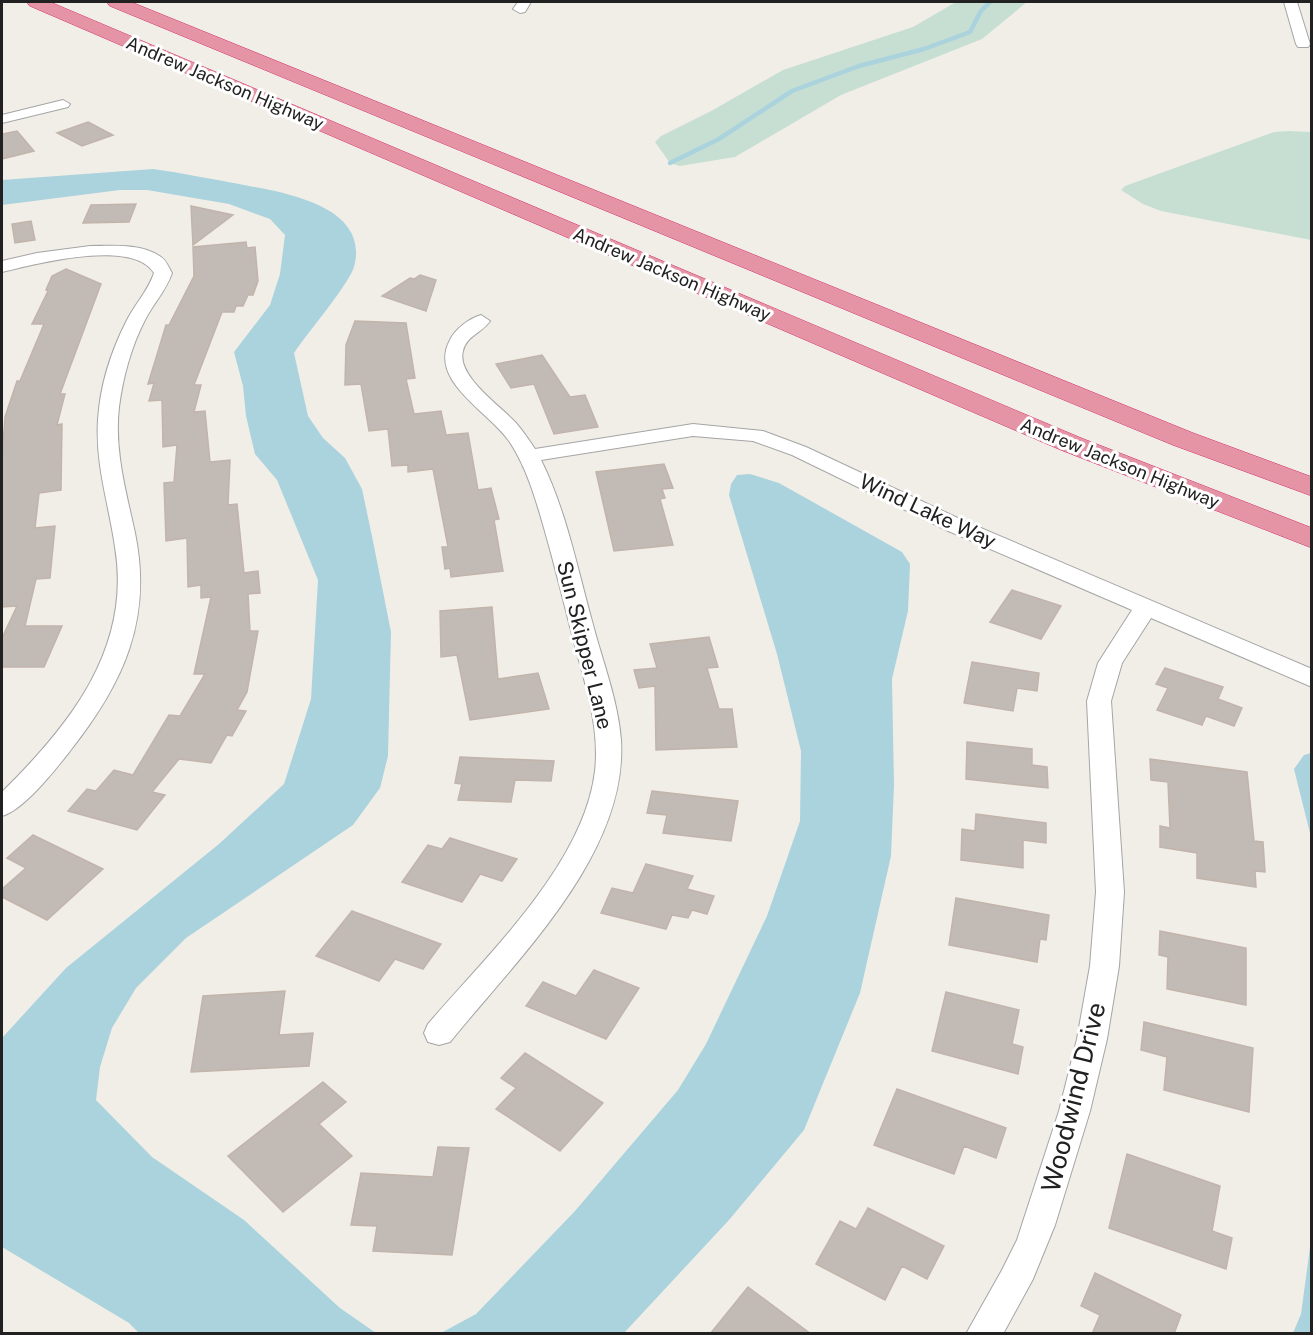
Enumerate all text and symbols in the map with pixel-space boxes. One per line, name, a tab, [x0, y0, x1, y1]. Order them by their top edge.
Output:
street label: Andrew Jackson Highway	[123, 32, 327, 134]
street label: Andrew Jackson Highway	[570, 223, 774, 325]
street label: Andrew Jackson Highway	[1018, 413, 1223, 513]
street label: Wind Lake Way	[856, 468, 1000, 554]
street label: Sun Skipper Lane	[552, 558, 618, 732]
street label: Woodwind Drive	[1034, 999, 1112, 1195]

